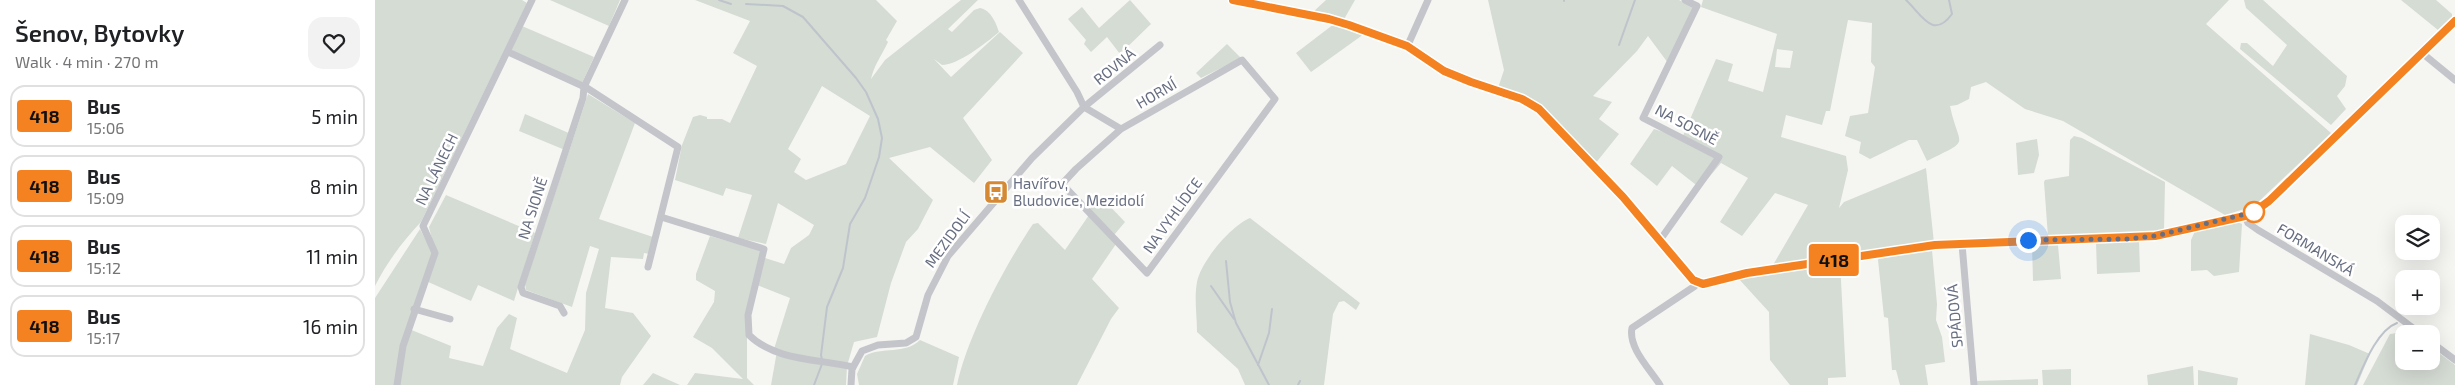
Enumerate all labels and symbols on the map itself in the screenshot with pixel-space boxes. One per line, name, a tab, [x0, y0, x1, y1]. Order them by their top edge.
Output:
street label: ROVNÁ	[1090, 43, 1139, 88]
street label: HORNÍ	[1133, 74, 1180, 112]
street label: NA SOSNĚ	[1652, 100, 1722, 148]
street label: NA LÁNECH	[411, 130, 461, 208]
place label: Havířov, Bludovice, Mezidolí	[1013, 174, 1145, 209]
street label: NA VYHLÍDCE	[1139, 174, 1205, 256]
street label: NA SIONĚ	[514, 175, 550, 241]
bus stop icon: Havířov, Bludovice, Mezidolí	[983, 179, 1009, 205]
unlabelled marker	[2243, 201, 2265, 223]
street label: MEZIDOLÍ	[920, 206, 974, 271]
street label: FORMANSKÁ	[2274, 219, 2358, 279]
your location	[2016, 228, 2041, 253]
line badge: 418	[1805, 244, 1863, 276]
street label: SPÁDOVÁ	[1942, 283, 1966, 349]

